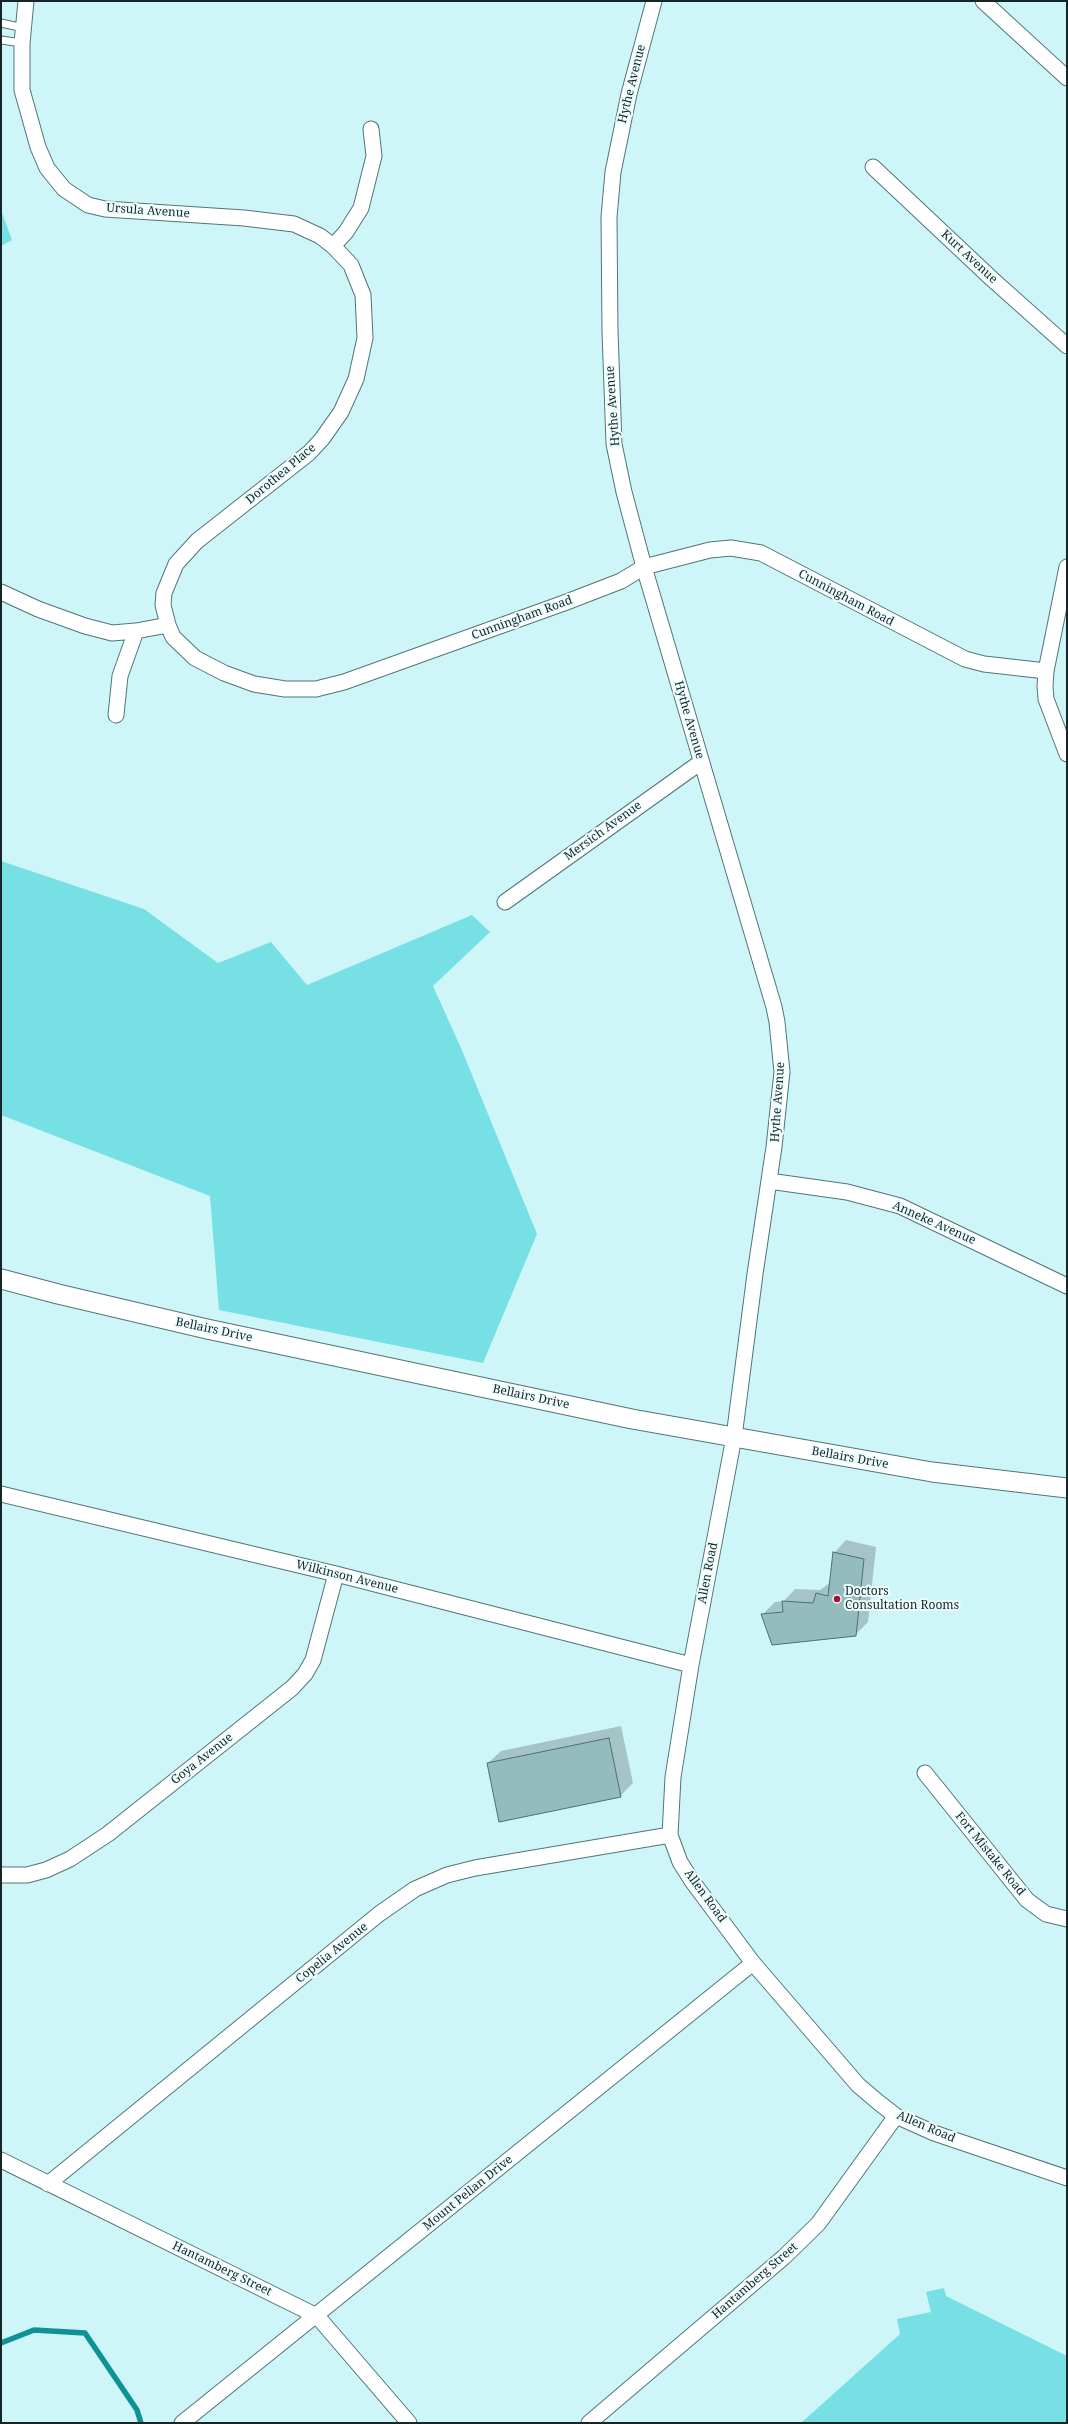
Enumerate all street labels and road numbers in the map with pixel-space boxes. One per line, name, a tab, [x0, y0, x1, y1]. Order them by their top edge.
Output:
street label: Hythe Avenue	[615, 43, 649, 125]
street label: Ursula Avenue	[106, 201, 190, 221]
street label: Kurt Avenue	[938, 227, 1000, 287]
street label: Hythe Avenue	[603, 365, 623, 447]
street label: Dorothea Place	[243, 441, 319, 507]
street label: Cunningham Road	[796, 567, 896, 629]
street label: Cunningham Road	[470, 593, 574, 643]
street label: Hythe Avenue	[671, 679, 707, 761]
street label: Mersich Avenue	[562, 798, 644, 864]
street label: Hythe Avenue	[768, 1061, 788, 1143]
street label: Anneke Avenue	[890, 1198, 978, 1248]
street label: Bellairs Drive	[174, 1315, 254, 1345]
street label: Bellairs Drive	[491, 1382, 571, 1412]
street label: Bellairs Drive	[810, 1444, 890, 1472]
street label: Allen Road	[695, 1541, 721, 1605]
street label: Wilkinson Avenue	[294, 1557, 400, 1597]
street label: Goya Avenue	[168, 1730, 236, 1788]
street label: Fort Mistake Road	[952, 1809, 1028, 1899]
street label: Allen Road	[681, 1867, 729, 1925]
street label: Copelia Avenue	[293, 1920, 371, 1986]
street label: Allen Road	[895, 2108, 957, 2146]
street label: Mount Pellan Drive	[420, 2152, 516, 2234]
street label: Hantamberg Street	[170, 2239, 274, 2299]
street label: Hantamberg Street	[709, 2240, 801, 2322]

